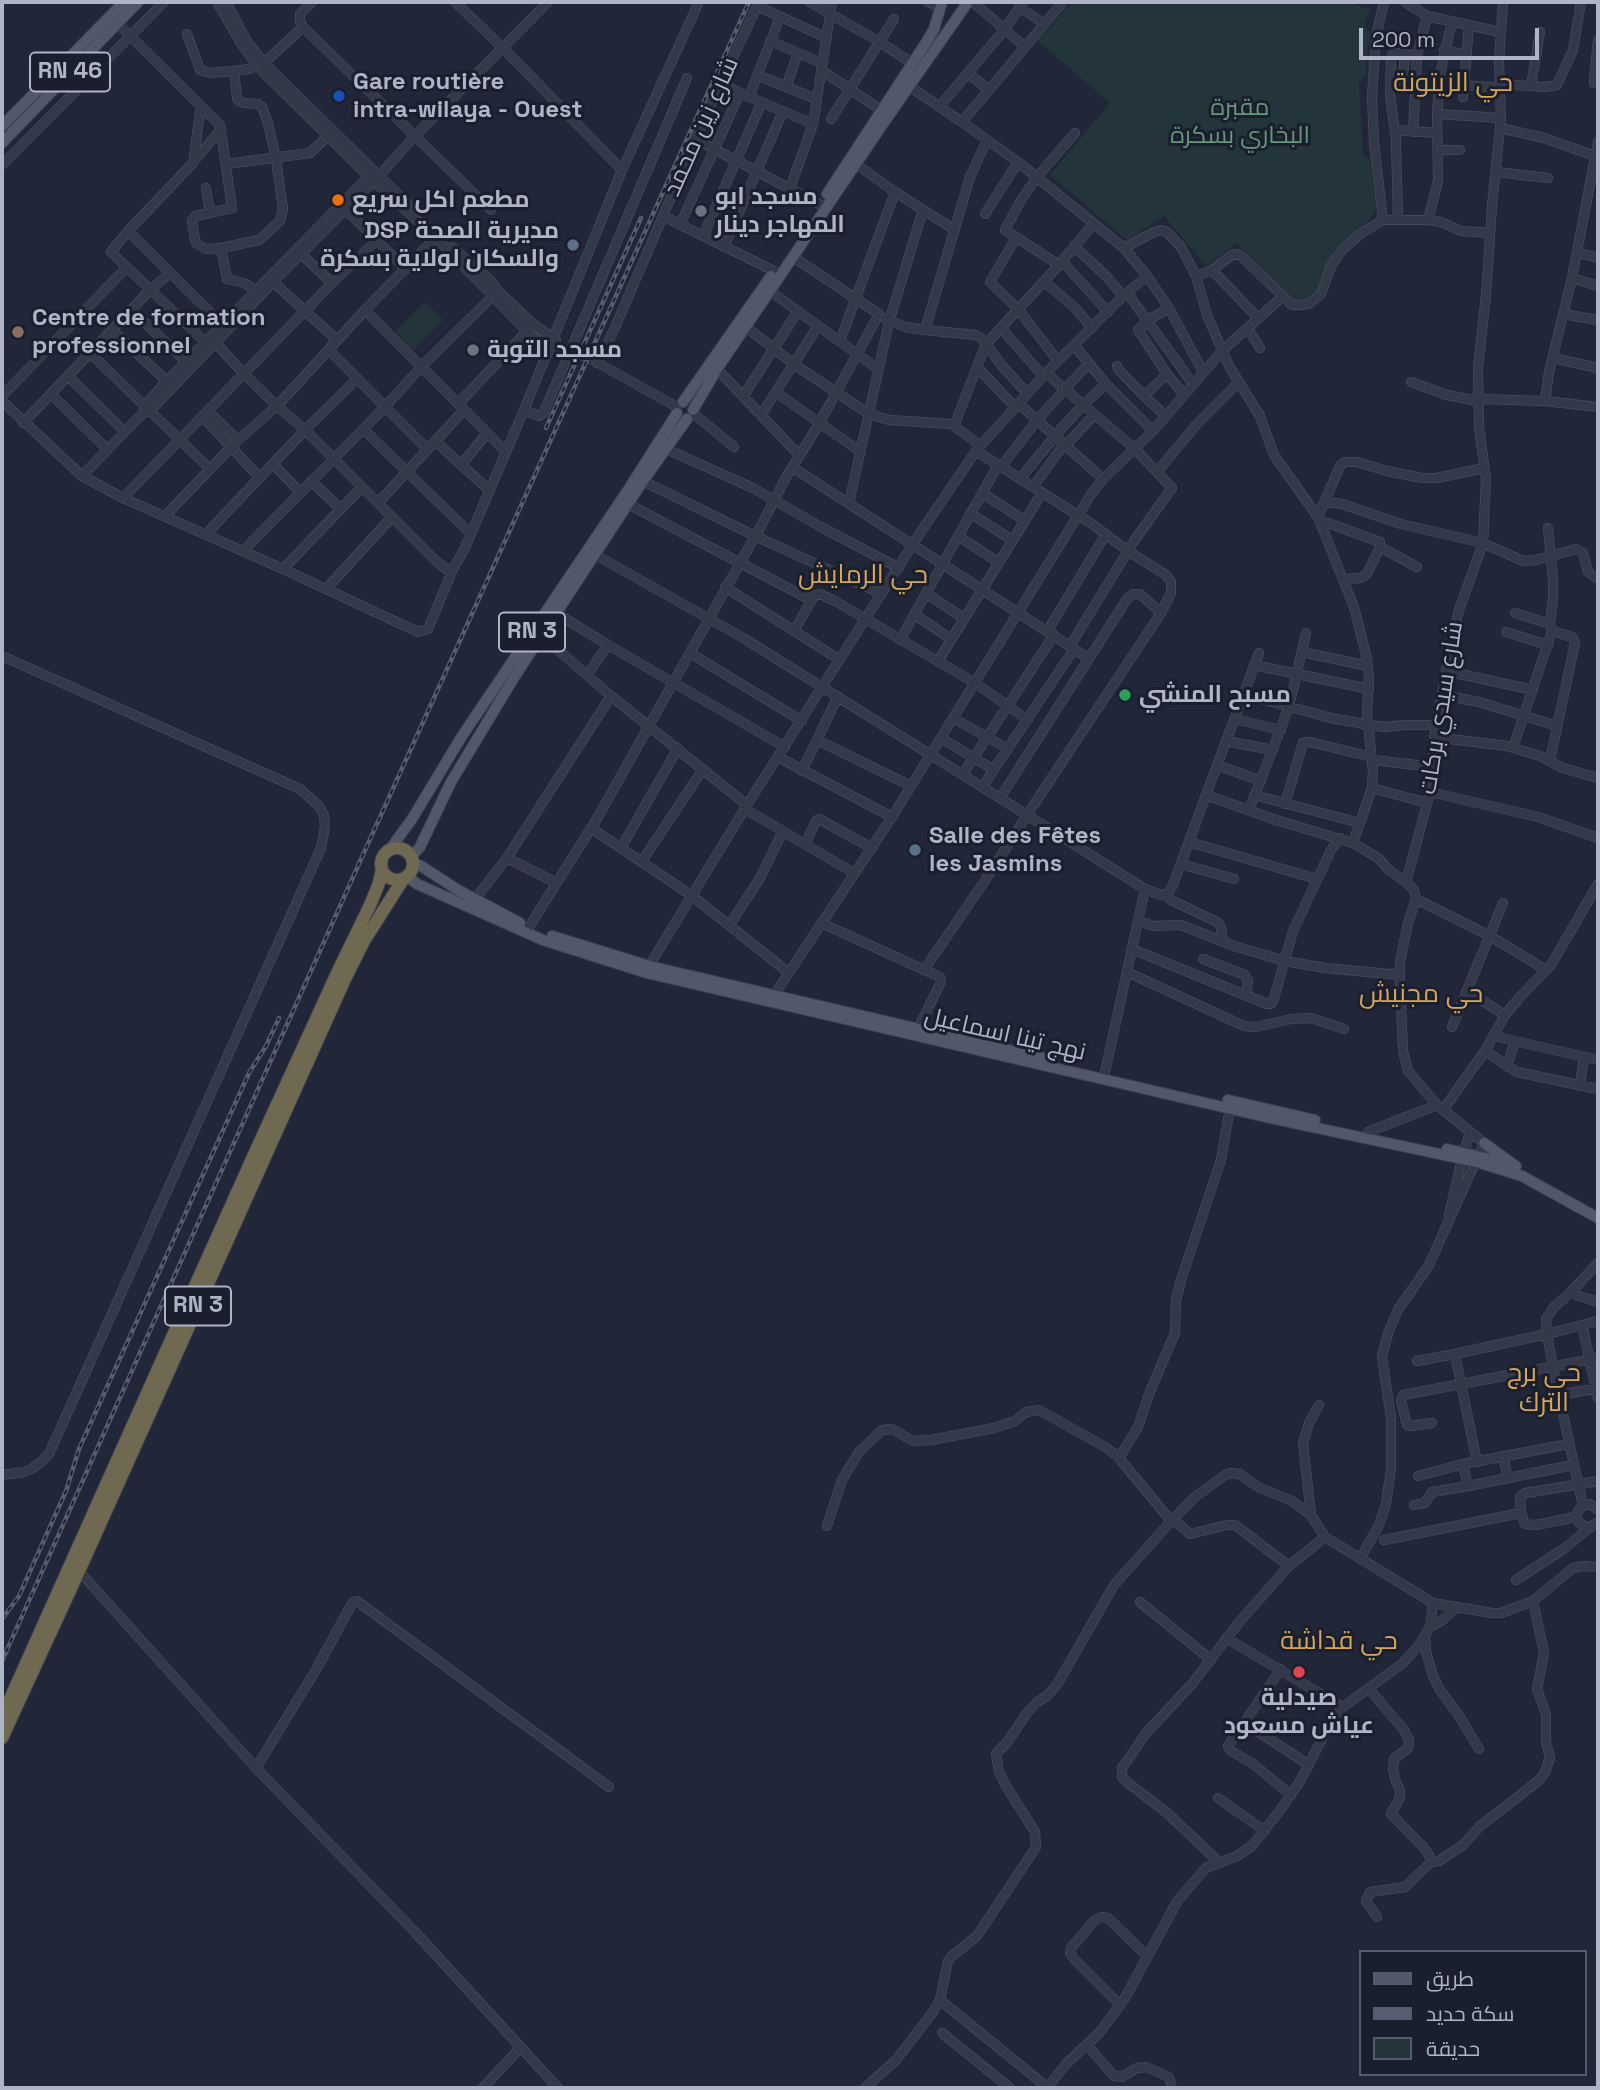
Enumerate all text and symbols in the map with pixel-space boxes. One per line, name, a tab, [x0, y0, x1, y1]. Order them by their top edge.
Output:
scale bar	[1362, 14, 1542, 58]
text: 200 m	[1372, 26, 1435, 53]
road number: RN 46	[30, 53, 110, 92]
street label: شارع زين محمد	[659, 53, 745, 201]
place label: Gare routière intra-wilaya - Ouest	[353, 68, 582, 124]
district label: حي الزيتونة	[1393, 68, 1513, 100]
marker: Gare routière intra-wilaya - Ouest	[331, 88, 347, 104]
park label: مقبرة البخاري بسكرة	[1170, 94, 1310, 150]
place label: مسجد ابو المهاجر دينار	[715, 183, 845, 239]
place label: مطعم اكل سريع	[352, 186, 530, 214]
marker: مطعم اكل سريع	[330, 192, 346, 208]
marker: مسجد ابو المهاجر دينار	[693, 203, 709, 219]
place label: DSP مديرية الصحة والسكان لولاية بسكرة	[320, 217, 559, 273]
marker: DSP مديرية الصحة والسكان لولاية بسكرة	[565, 237, 581, 253]
place label: Centre de formation professionnel	[32, 304, 266, 360]
marker: Centre de formation professionnel	[10, 324, 26, 340]
place label: مسجد التوبة	[487, 336, 622, 364]
marker: مسجد التوبة	[465, 342, 481, 358]
district label: حي الرمايش	[798, 560, 928, 592]
road number: RN 3	[499, 612, 565, 652]
street label: شارع سيدي بركات	[1414, 619, 1470, 797]
place label: مسبح المنشي	[1139, 681, 1291, 709]
marker: مسبح المنشي	[1117, 687, 1133, 703]
place label: Salle des Fêtes les Jasmins	[929, 822, 1101, 878]
marker: Salle des Fêtes les Jasmins	[907, 842, 923, 858]
district label: حي مجنيش	[1359, 979, 1483, 1011]
street label: نهج تينا اسماعيل	[921, 1002, 1089, 1068]
road number: RN 3	[165, 1287, 231, 1326]
district label: حي برج الترك	[1507, 1358, 1581, 1420]
district label: حي قداشة	[1280, 1626, 1398, 1658]
marker: صيدلية عياش مسعود	[1291, 1664, 1307, 1680]
place label: صيدلية عياش مسعود	[1224, 1684, 1374, 1740]
legend	[1358, 1950, 1586, 2076]
text: طريق	[1426, 1965, 1474, 1992]
text: سكة حديد	[1426, 2000, 1514, 2027]
text: حديقة	[1426, 2035, 1480, 2062]

